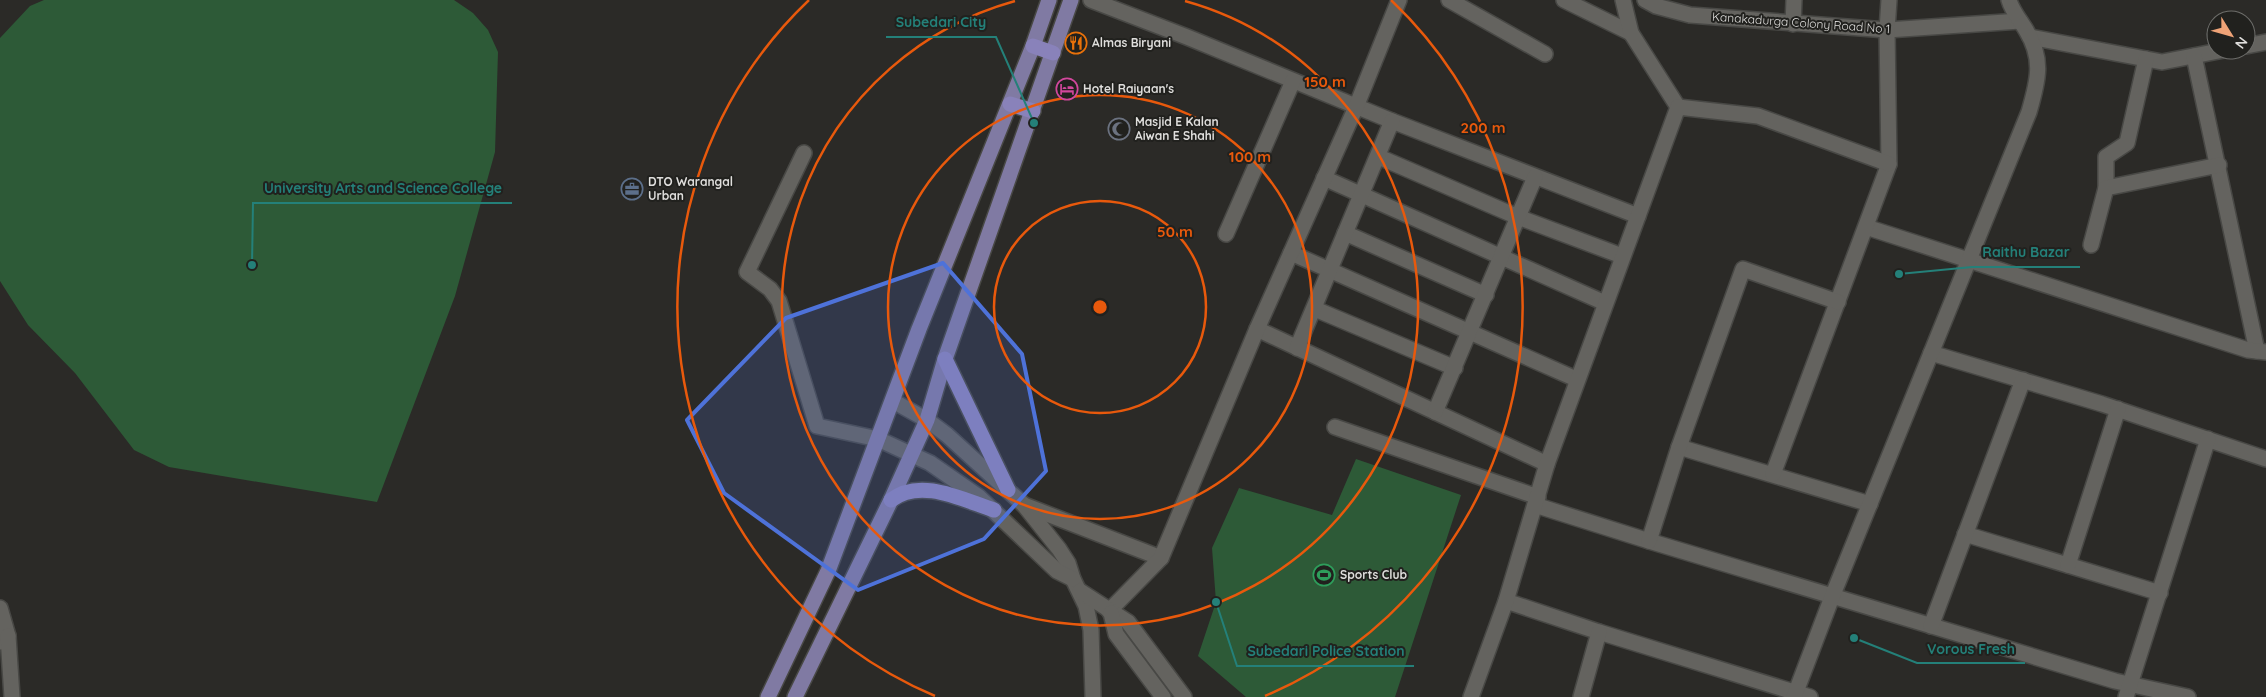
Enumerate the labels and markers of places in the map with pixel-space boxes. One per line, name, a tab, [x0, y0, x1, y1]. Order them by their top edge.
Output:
callout: Subedari City	[886, 8, 996, 37]
restaurant icon: Almas Biryani	[1064, 31, 1088, 55]
place label: Almas Biryani	[1092, 35, 1171, 50]
hotel icon: Hotel Raiyaan's	[1055, 77, 1079, 101]
place label: Hotel Raiyaan's	[1083, 81, 1174, 96]
place label: Masjid E Kalan Aiwan E Shahi	[1135, 114, 1219, 143]
mosque icon: Masjid E Kalan Aiwan E Shahi	[1107, 117, 1131, 141]
callout: University Arts and Science College	[253, 174, 512, 203]
place label: DTO Warangal Urban	[648, 174, 733, 203]
office icon: DTO Warangal Urban	[620, 177, 644, 201]
callout: Raithu Bazar	[1972, 238, 2080, 267]
centre of rings	[1091, 298, 1109, 316]
sports icon: Sports Club	[1312, 563, 1336, 587]
place label: Sports Club	[1340, 567, 1407, 582]
callout: Vorous Fresh	[1917, 634, 2025, 663]
callout: Subedari Police Station	[1237, 637, 1414, 666]

